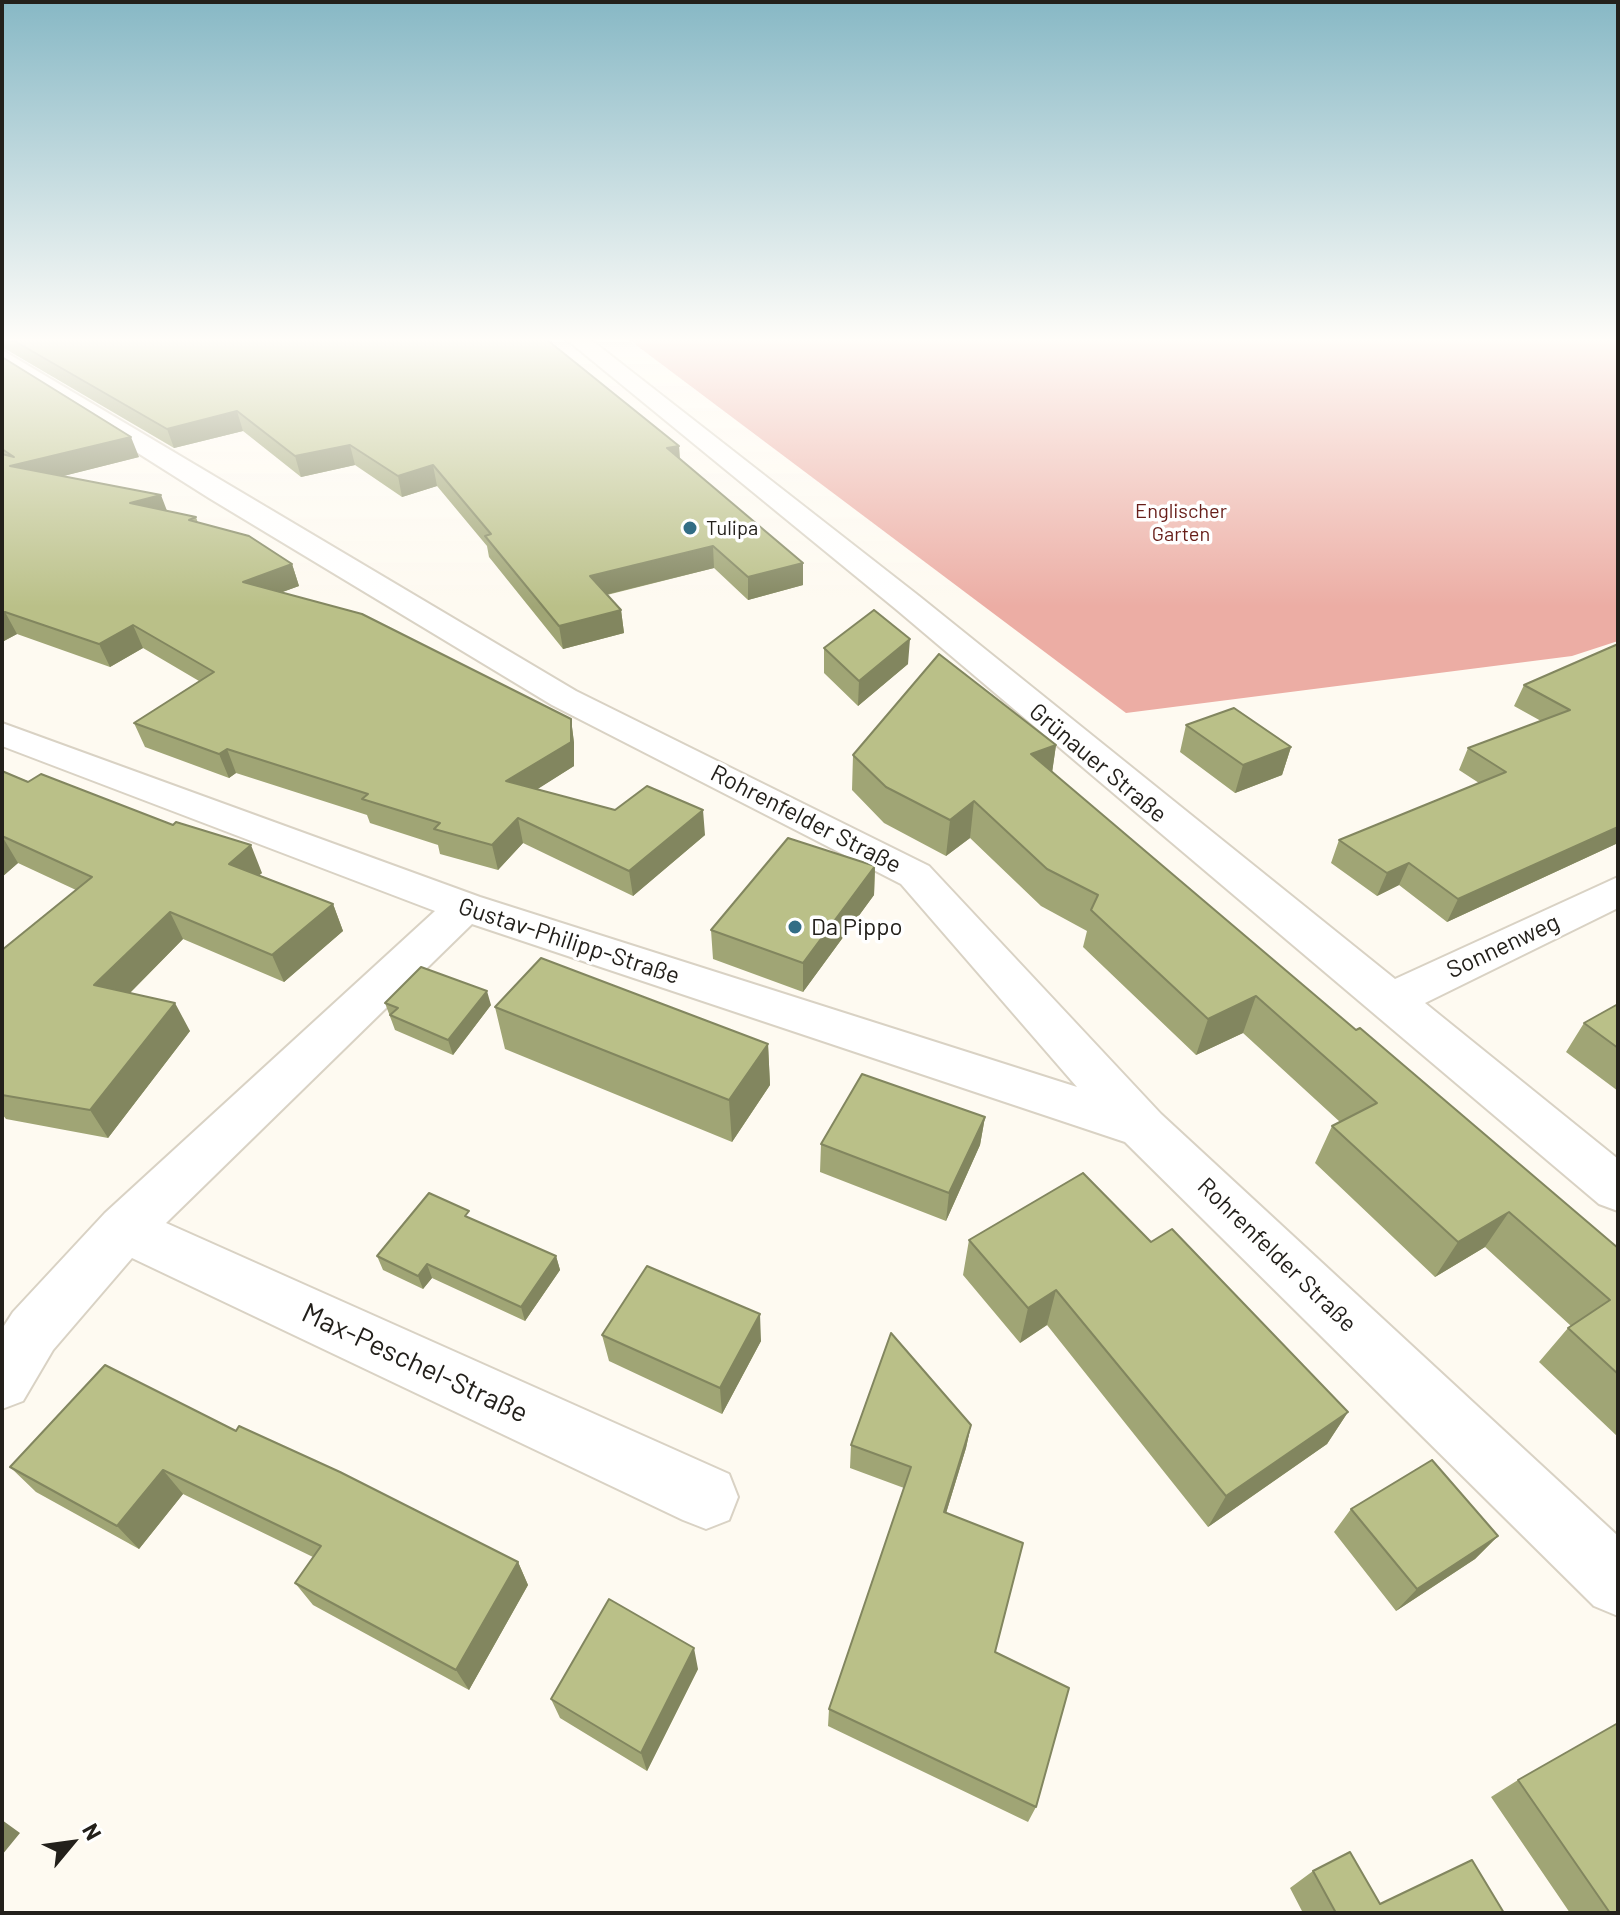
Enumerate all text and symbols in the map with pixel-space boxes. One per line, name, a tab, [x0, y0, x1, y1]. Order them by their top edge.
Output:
park label: Englischer Garten	[1135, 499, 1227, 546]
place label: Tulipa	[706, 516, 758, 540]
marker: Tulipa	[681, 519, 699, 537]
street label: Grünauer Straße	[1023, 697, 1173, 829]
street label: Rohrenfelder Straße	[706, 759, 906, 879]
street label: Gustav-Philipp-Straße	[455, 892, 683, 990]
street label: Sonnenweg	[1442, 907, 1564, 985]
place label: Da Pippo	[811, 913, 902, 941]
marker: Da Pippo	[786, 918, 804, 936]
street label: Rohrenfelder Straße	[1191, 1172, 1363, 1338]
street label: Max-Peschel-Straße	[297, 1296, 533, 1430]
north arrow	[32, 1803, 112, 1883]
text: N	[78, 1819, 108, 1844]

